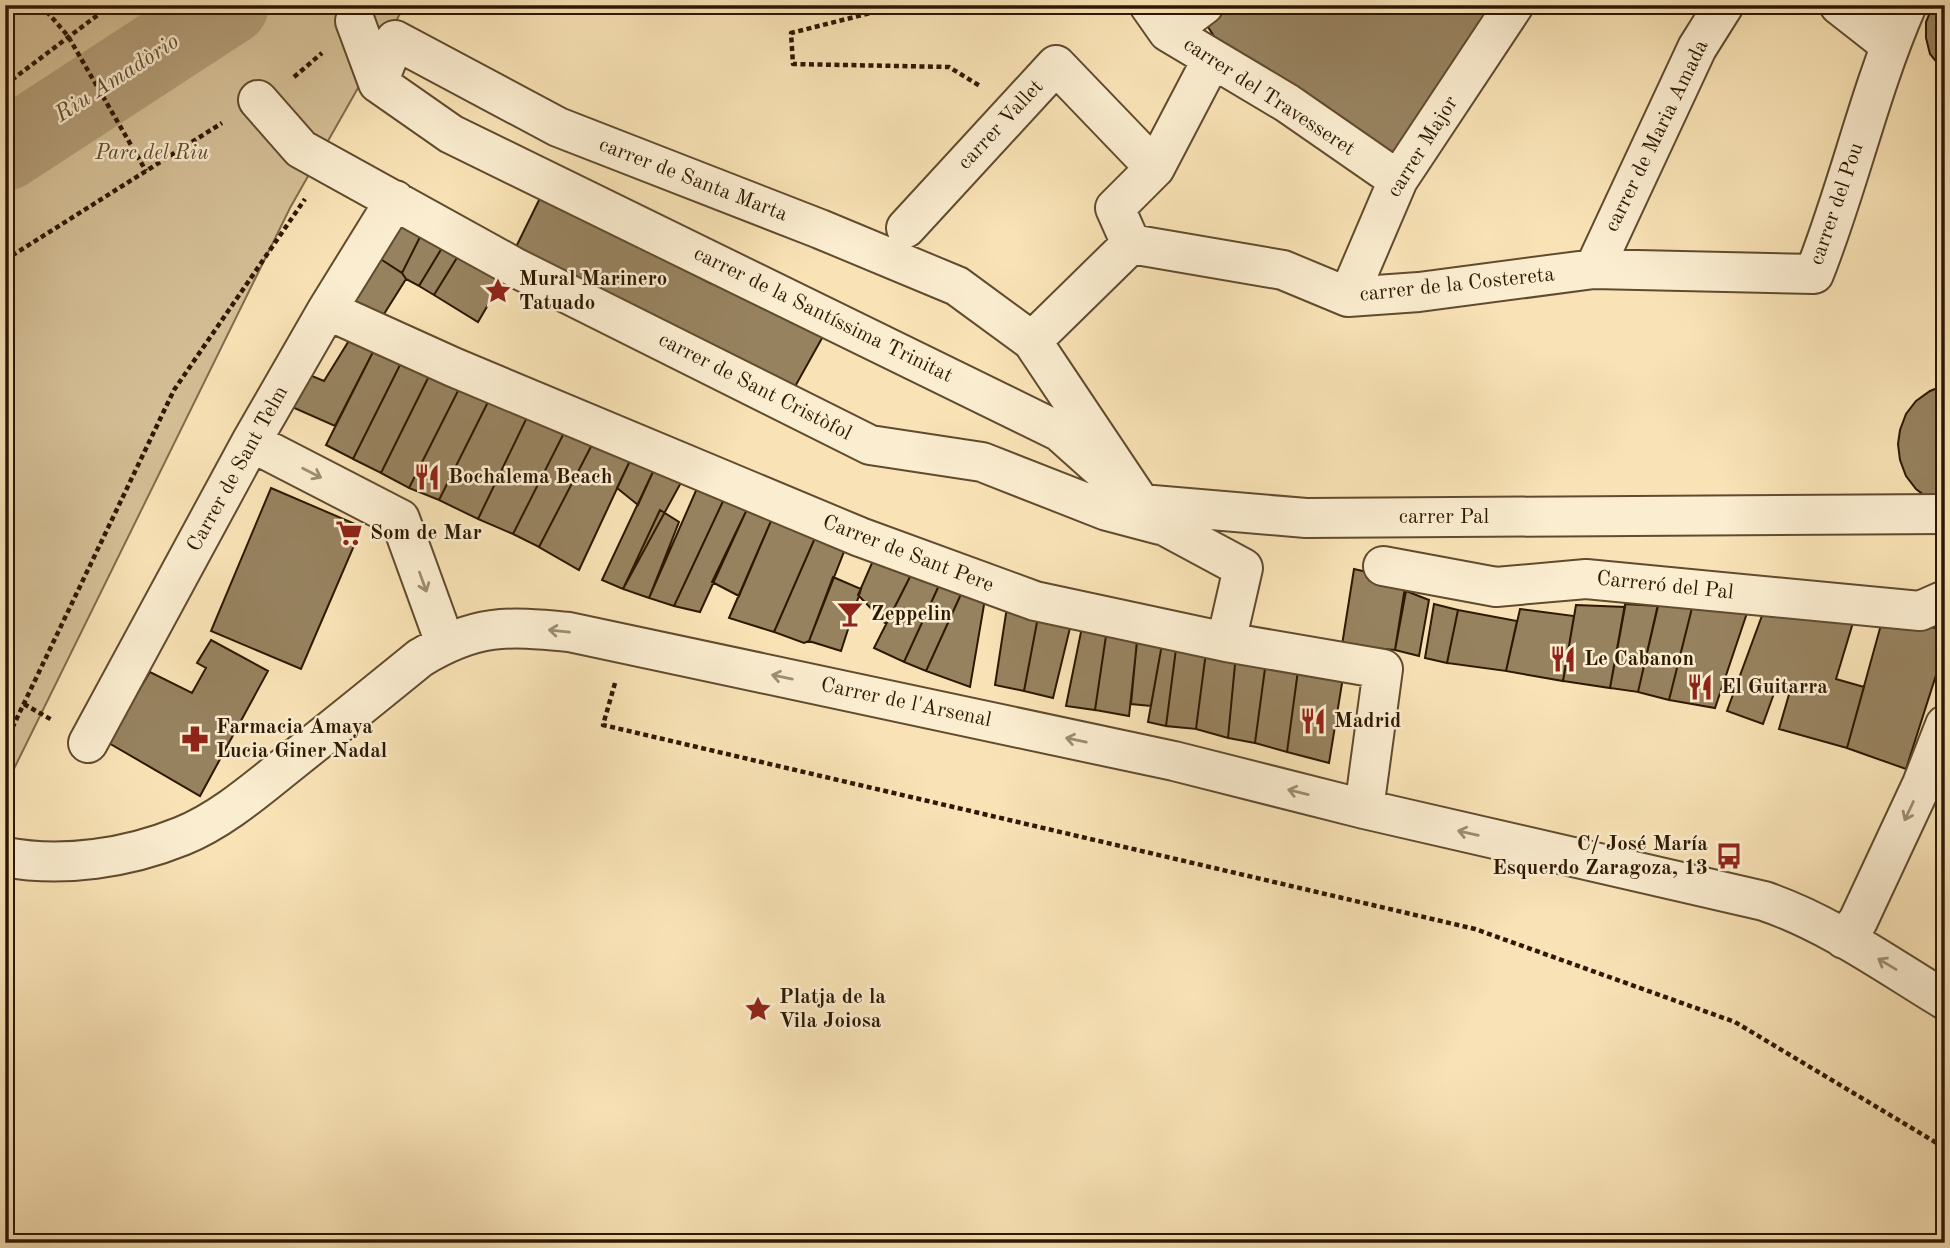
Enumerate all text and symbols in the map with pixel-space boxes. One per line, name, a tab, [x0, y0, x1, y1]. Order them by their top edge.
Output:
water label: Riu Amadòrio	[50, 30, 183, 127]
street label: carrer del Travesseret	[1180, 34, 1358, 160]
street label: carrer de Maria Amada	[1601, 37, 1713, 235]
street label: carrer Vallet	[954, 76, 1048, 174]
street label: carrer Major	[1384, 93, 1462, 201]
street label: carrer de Santa Marta	[596, 134, 790, 226]
street label: carrer del Pou	[1806, 140, 1868, 268]
park label: Parc del Riu	[94, 143, 209, 164]
street label: carrer de la Santíssima Trinitat	[690, 243, 956, 387]
street label: carrer de la Costereta	[1358, 264, 1556, 306]
place label: Mural Marinero Tatuado	[519, 269, 667, 314]
place icon: Mural Marinero Tatuado	[483, 276, 513, 306]
street label: carrer de Sant Cristòfol	[655, 329, 855, 445]
street label: Carrer de Sant Telm	[184, 383, 292, 555]
restaurant icon: Bochalema Beach	[412, 462, 442, 492]
one-way arrow	[301, 467, 322, 480]
place label: Bochalema Beach	[448, 467, 613, 488]
street label: carrer Pal	[1399, 507, 1489, 528]
street label: Carrer de Sant Pere	[820, 512, 996, 596]
supermarket icon: Som de Mar	[334, 518, 364, 548]
place label: Som de Mar	[370, 523, 482, 544]
street label: Carreró del Pal	[1595, 568, 1735, 604]
one-way arrow	[418, 570, 430, 592]
bar icon: Zeppelin	[835, 599, 865, 629]
place label: Zeppelin	[871, 604, 952, 625]
one-way arrow	[548, 624, 571, 637]
restaurant icon: Le Cabanon	[1548, 644, 1578, 674]
place label: Le Cabanon	[1584, 649, 1694, 670]
one-way arrow	[771, 669, 794, 683]
restaurant icon: El Guitarra	[1685, 672, 1715, 702]
street label: Carrer de l'Arsenal	[819, 675, 994, 731]
place label: El Guitarra	[1721, 677, 1828, 698]
restaurant icon: Madrid	[1298, 706, 1328, 736]
place label: Madrid	[1334, 711, 1401, 732]
place label: Farmacia Amaya Lucia Giner Nadal	[216, 717, 387, 762]
pharmacy icon: Farmacia Amaya Lucia Giner Nadal	[180, 724, 210, 754]
one-way arrow	[1065, 732, 1088, 746]
one-way arrow	[1287, 785, 1310, 798]
one-way arrow	[1902, 800, 1915, 821]
one-way arrow	[1457, 826, 1479, 839]
place label: C/ José María Esquerdo Zaragoza, 13	[1492, 834, 1708, 879]
bus stop icon: C/ José María Esquerdo Zaragoza, 13	[1714, 841, 1744, 871]
one-way arrow	[1877, 957, 1897, 971]
place label: Platja de la Vila Joiosa	[779, 987, 886, 1032]
place icon: Platja de la Vila Joiosa	[743, 994, 773, 1024]

